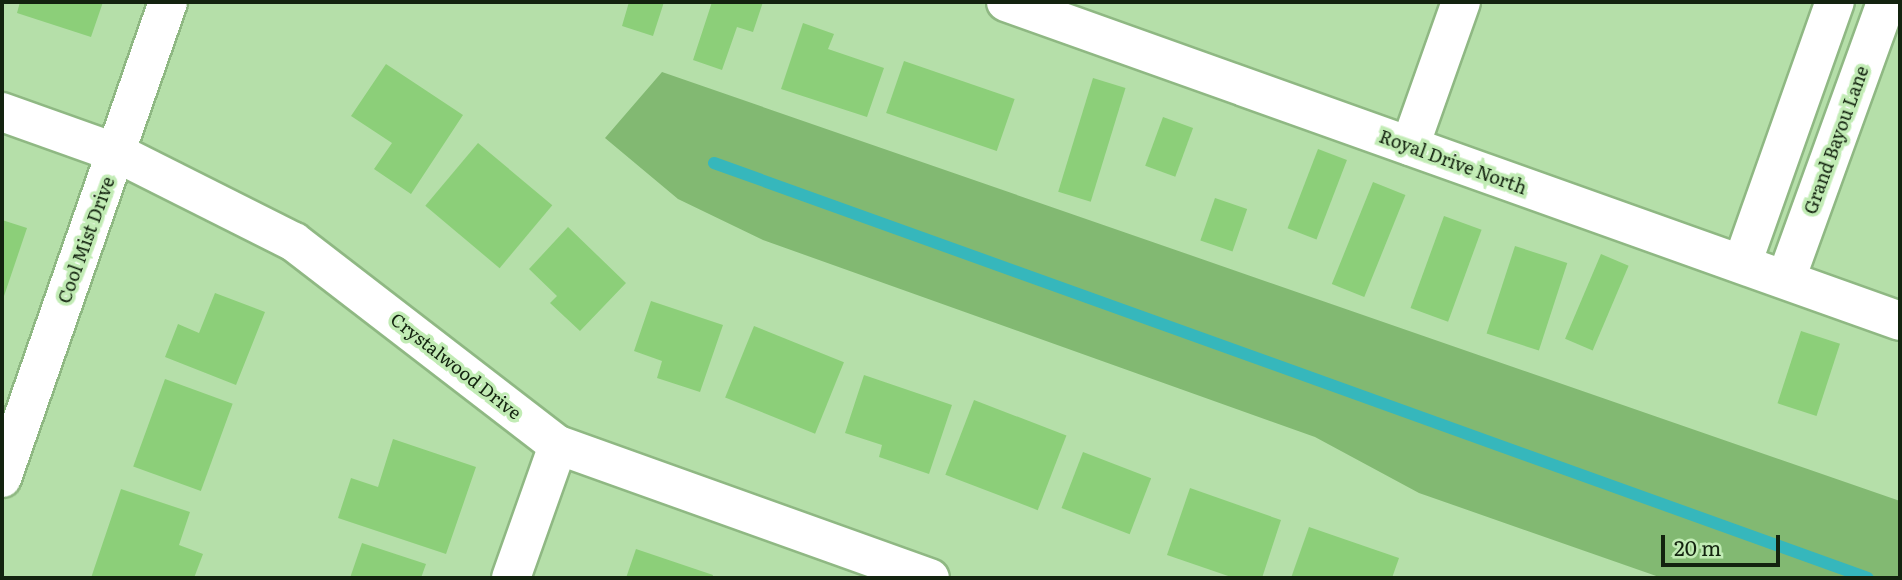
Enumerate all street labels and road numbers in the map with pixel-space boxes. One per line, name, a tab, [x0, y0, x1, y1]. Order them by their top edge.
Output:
street label: Grand Bayou Lane	[1799, 63, 1873, 217]
street label: Royal Drive North	[1376, 125, 1530, 199]
street label: Cool Mist Drive	[53, 174, 119, 306]
street label: Crystalwood Drive	[386, 308, 526, 424]

